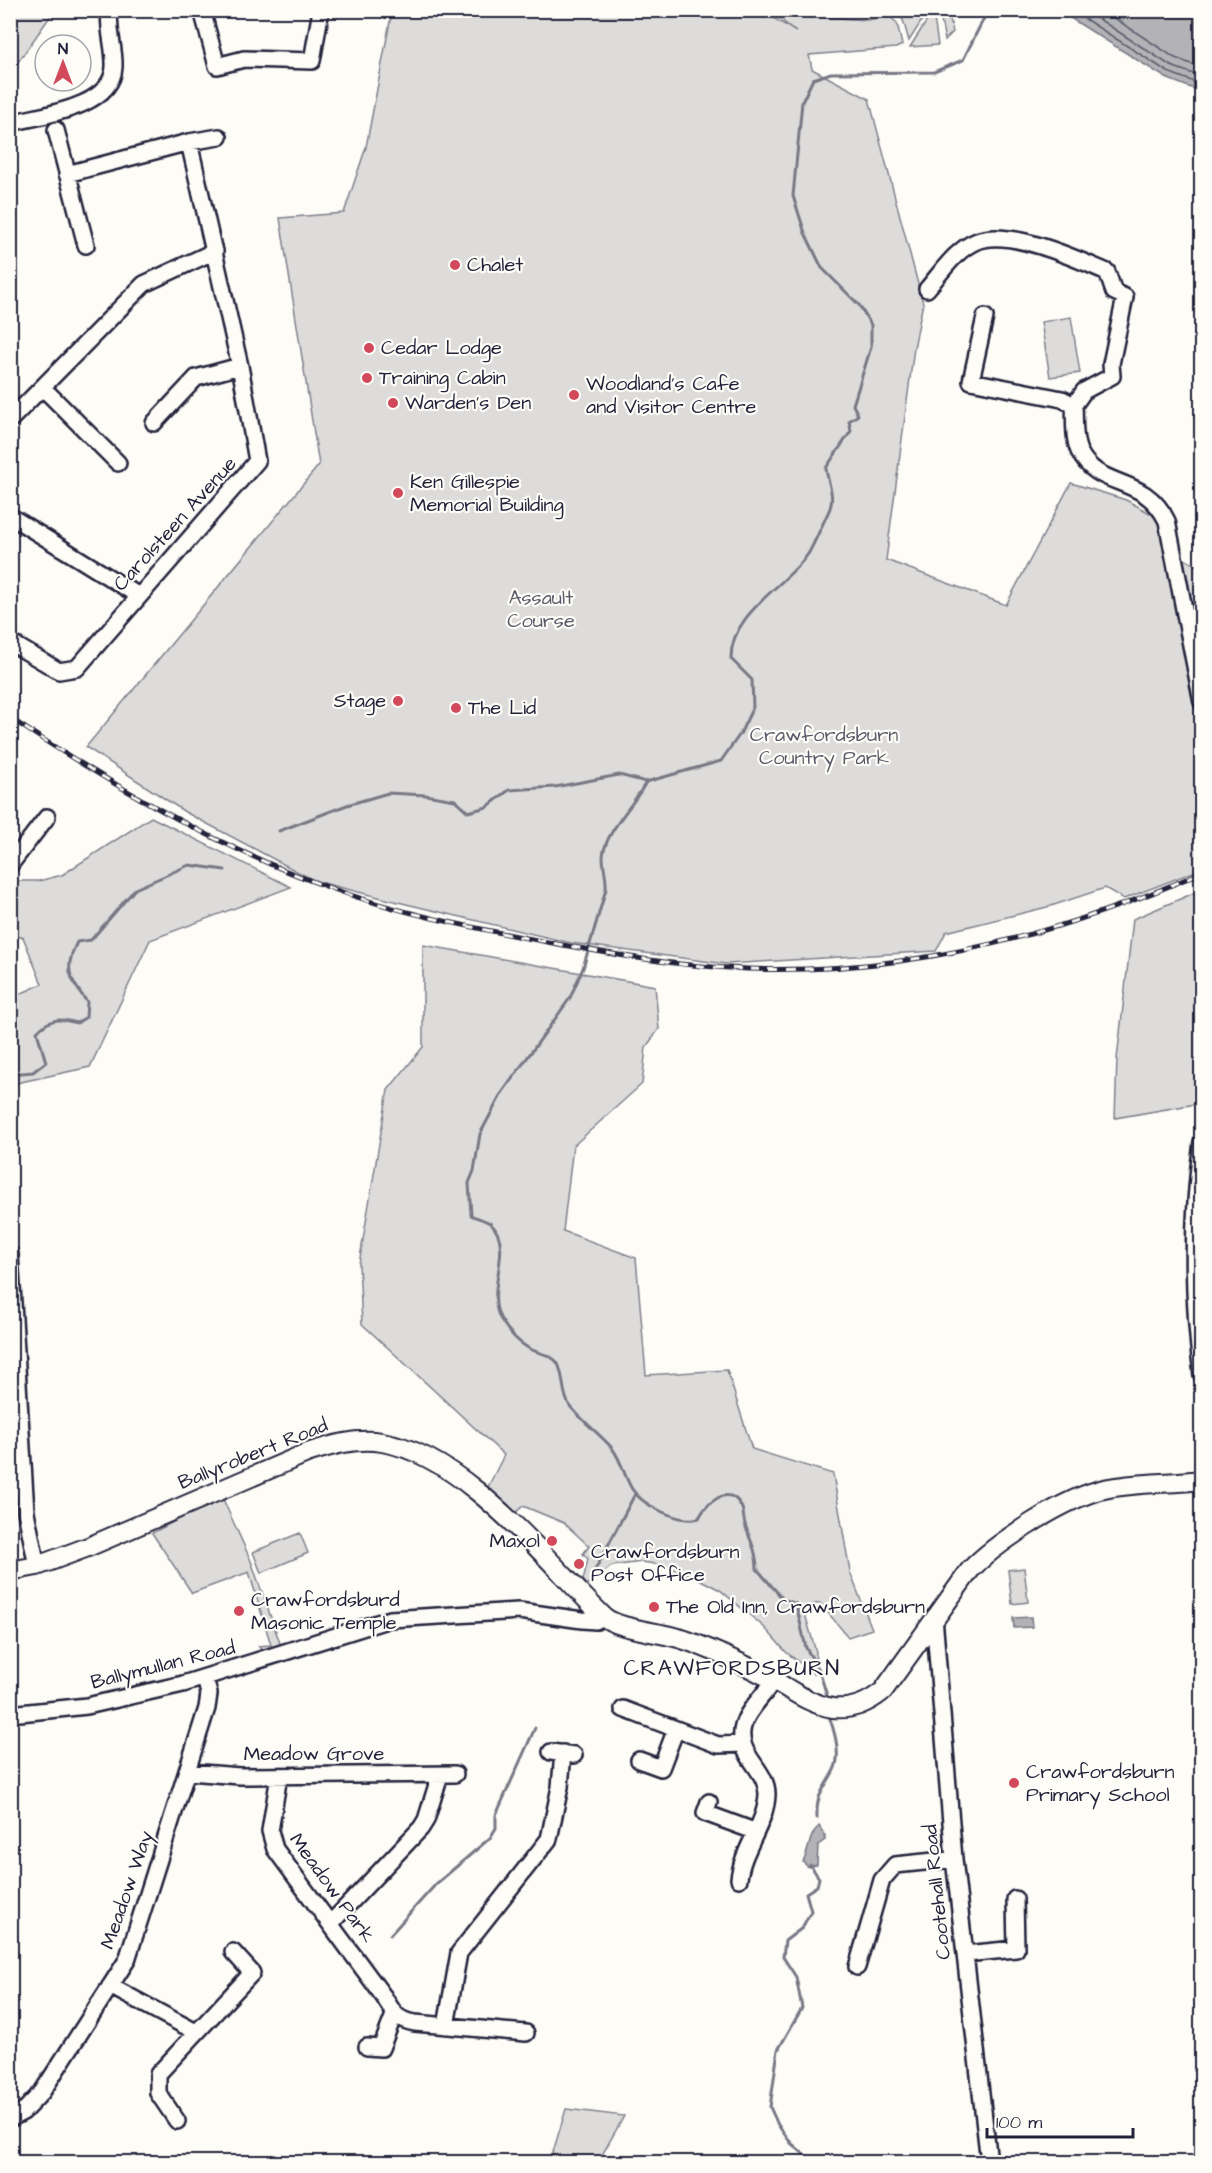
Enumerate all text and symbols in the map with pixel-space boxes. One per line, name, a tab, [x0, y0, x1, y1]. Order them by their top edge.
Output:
north arrow	[33, 33, 93, 93]
text: N	[58, 38, 68, 60]
place label: Chalet	[467, 251, 523, 279]
marker: Chalet	[448, 258, 462, 272]
place label: Cedar Lodge	[381, 334, 502, 363]
marker: Cedar Lodge	[362, 341, 376, 355]
place label: Training Cabin	[379, 364, 506, 393]
place label: Woodland's Cafe and Visitor Centre	[586, 370, 757, 421]
marker: Training Cabin	[360, 371, 374, 385]
marker: Woodland's Cafe and Visitor Centre	[567, 388, 581, 402]
place label: Warden's Den	[405, 389, 531, 417]
marker: Warden's Den	[386, 396, 400, 410]
street label: Carolsteen Avenue	[107, 450, 243, 597]
place label: Ken Gillespie Memorial Building	[410, 468, 564, 520]
marker: Ken Gillespie Memorial Building	[391, 486, 405, 500]
park label: Assault Course	[507, 584, 575, 635]
place label: Stage	[334, 687, 386, 716]
marker: Stage	[391, 694, 405, 708]
place label: The Lid	[468, 694, 536, 722]
marker: The Lid	[449, 701, 463, 715]
park label: Crawfordsburn Country Park	[750, 721, 898, 773]
street label: Ballyrobert Road	[174, 1411, 332, 1498]
place label: Maxol	[489, 1527, 540, 1555]
marker: Maxol	[545, 1534, 559, 1548]
place label: Crawfordsburn Post Office	[591, 1538, 739, 1589]
marker: Crawfordsburn Post Office	[572, 1557, 586, 1571]
place label: Crawfordsburd Masonic Temple	[251, 1586, 400, 1637]
place label: The Old Inn, Crawfordsburn	[666, 1593, 925, 1621]
marker: The Old Inn, Crawfordsburn	[647, 1600, 661, 1614]
marker: Crawfordsburd Masonic Temple	[232, 1604, 246, 1618]
street label: Ballymullan Road	[88, 1634, 238, 1697]
district label: CRAWFORDSBURN	[623, 1653, 841, 1684]
street label: Meadow Grove	[244, 1740, 384, 1768]
place label: Crawfordsburn Primary School	[1026, 1758, 1174, 1810]
marker: Crawfordsburn Primary School	[1007, 1776, 1021, 1790]
street label: Cootehall Road	[916, 1823, 958, 1961]
street label: Meadow Way	[94, 1827, 161, 1953]
street label: Meadow Park	[283, 1827, 381, 1949]
scale bar	[987, 2101, 1132, 2139]
text: 100 m	[996, 2110, 1042, 2135]

